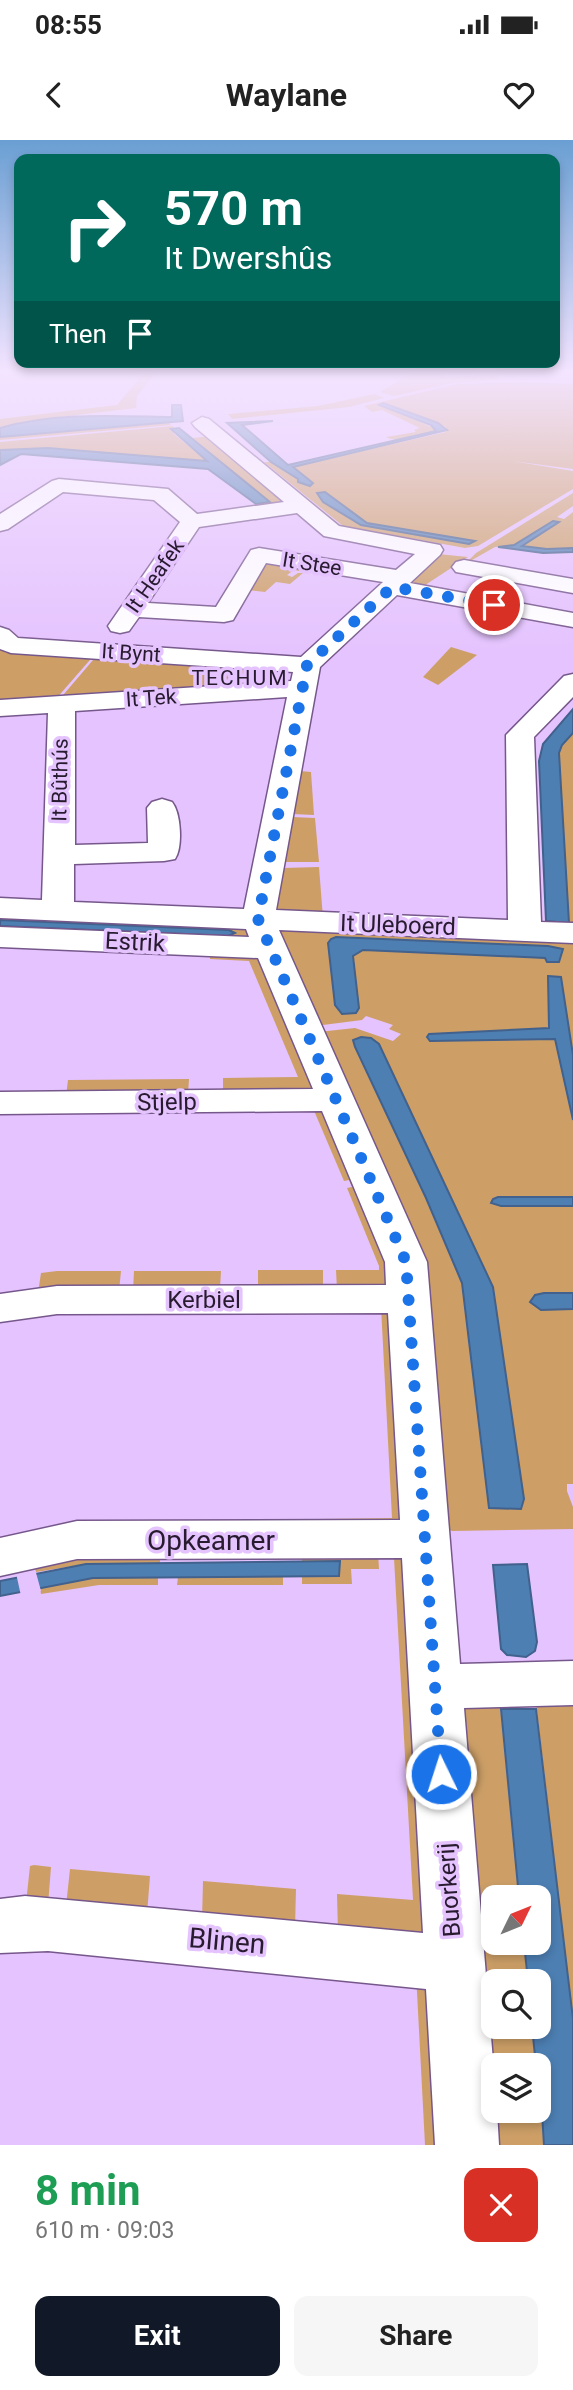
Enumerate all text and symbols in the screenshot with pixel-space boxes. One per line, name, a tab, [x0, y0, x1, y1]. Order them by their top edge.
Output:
text: 08:55	[35, 10, 102, 40]
icon: back	[35, 76, 73, 114]
text: Waylane	[226, 76, 347, 114]
icon: heart	[500, 76, 538, 114]
text: 570 m	[164, 180, 303, 237]
icon: right	[49, 182, 140, 273]
text: It Dwershûs	[164, 239, 332, 277]
icon: arrive	[121, 315, 159, 353]
text: Then	[49, 319, 107, 349]
street label: It Heafek	[121, 534, 189, 617]
street label: It Stee	[281, 548, 343, 580]
pin	[464, 575, 524, 635]
icon: arrive	[475, 586, 513, 624]
street label: It Bynt	[101, 639, 162, 667]
district label: TECHUM	[191, 666, 289, 690]
street label: It Tek	[125, 684, 177, 712]
street label: It Bûthús	[47, 738, 73, 822]
street label: It Uleboerd	[340, 909, 456, 941]
street label: Estrik	[104, 926, 167, 958]
street label: Stjelp	[137, 1087, 197, 1117]
street label: Kerbiel	[167, 1286, 241, 1314]
street label: Opkeamer	[147, 1524, 275, 1557]
position arrow	[404, 1737, 478, 1811]
street label: Buorkerij	[432, 1842, 466, 1938]
north arrow	[481, 1885, 551, 1955]
map controls	[481, 1885, 551, 2123]
street label: Blinen	[187, 1921, 267, 1961]
button: search	[481, 1969, 551, 2039]
button: layers	[481, 2053, 551, 2123]
text: 8 min	[35, 2166, 141, 2215]
button: close	[464, 2168, 538, 2242]
text: 610 m · 09:03	[35, 2217, 174, 2244]
button: Exit	[35, 2296, 280, 2376]
button: Share	[294, 2296, 538, 2376]

